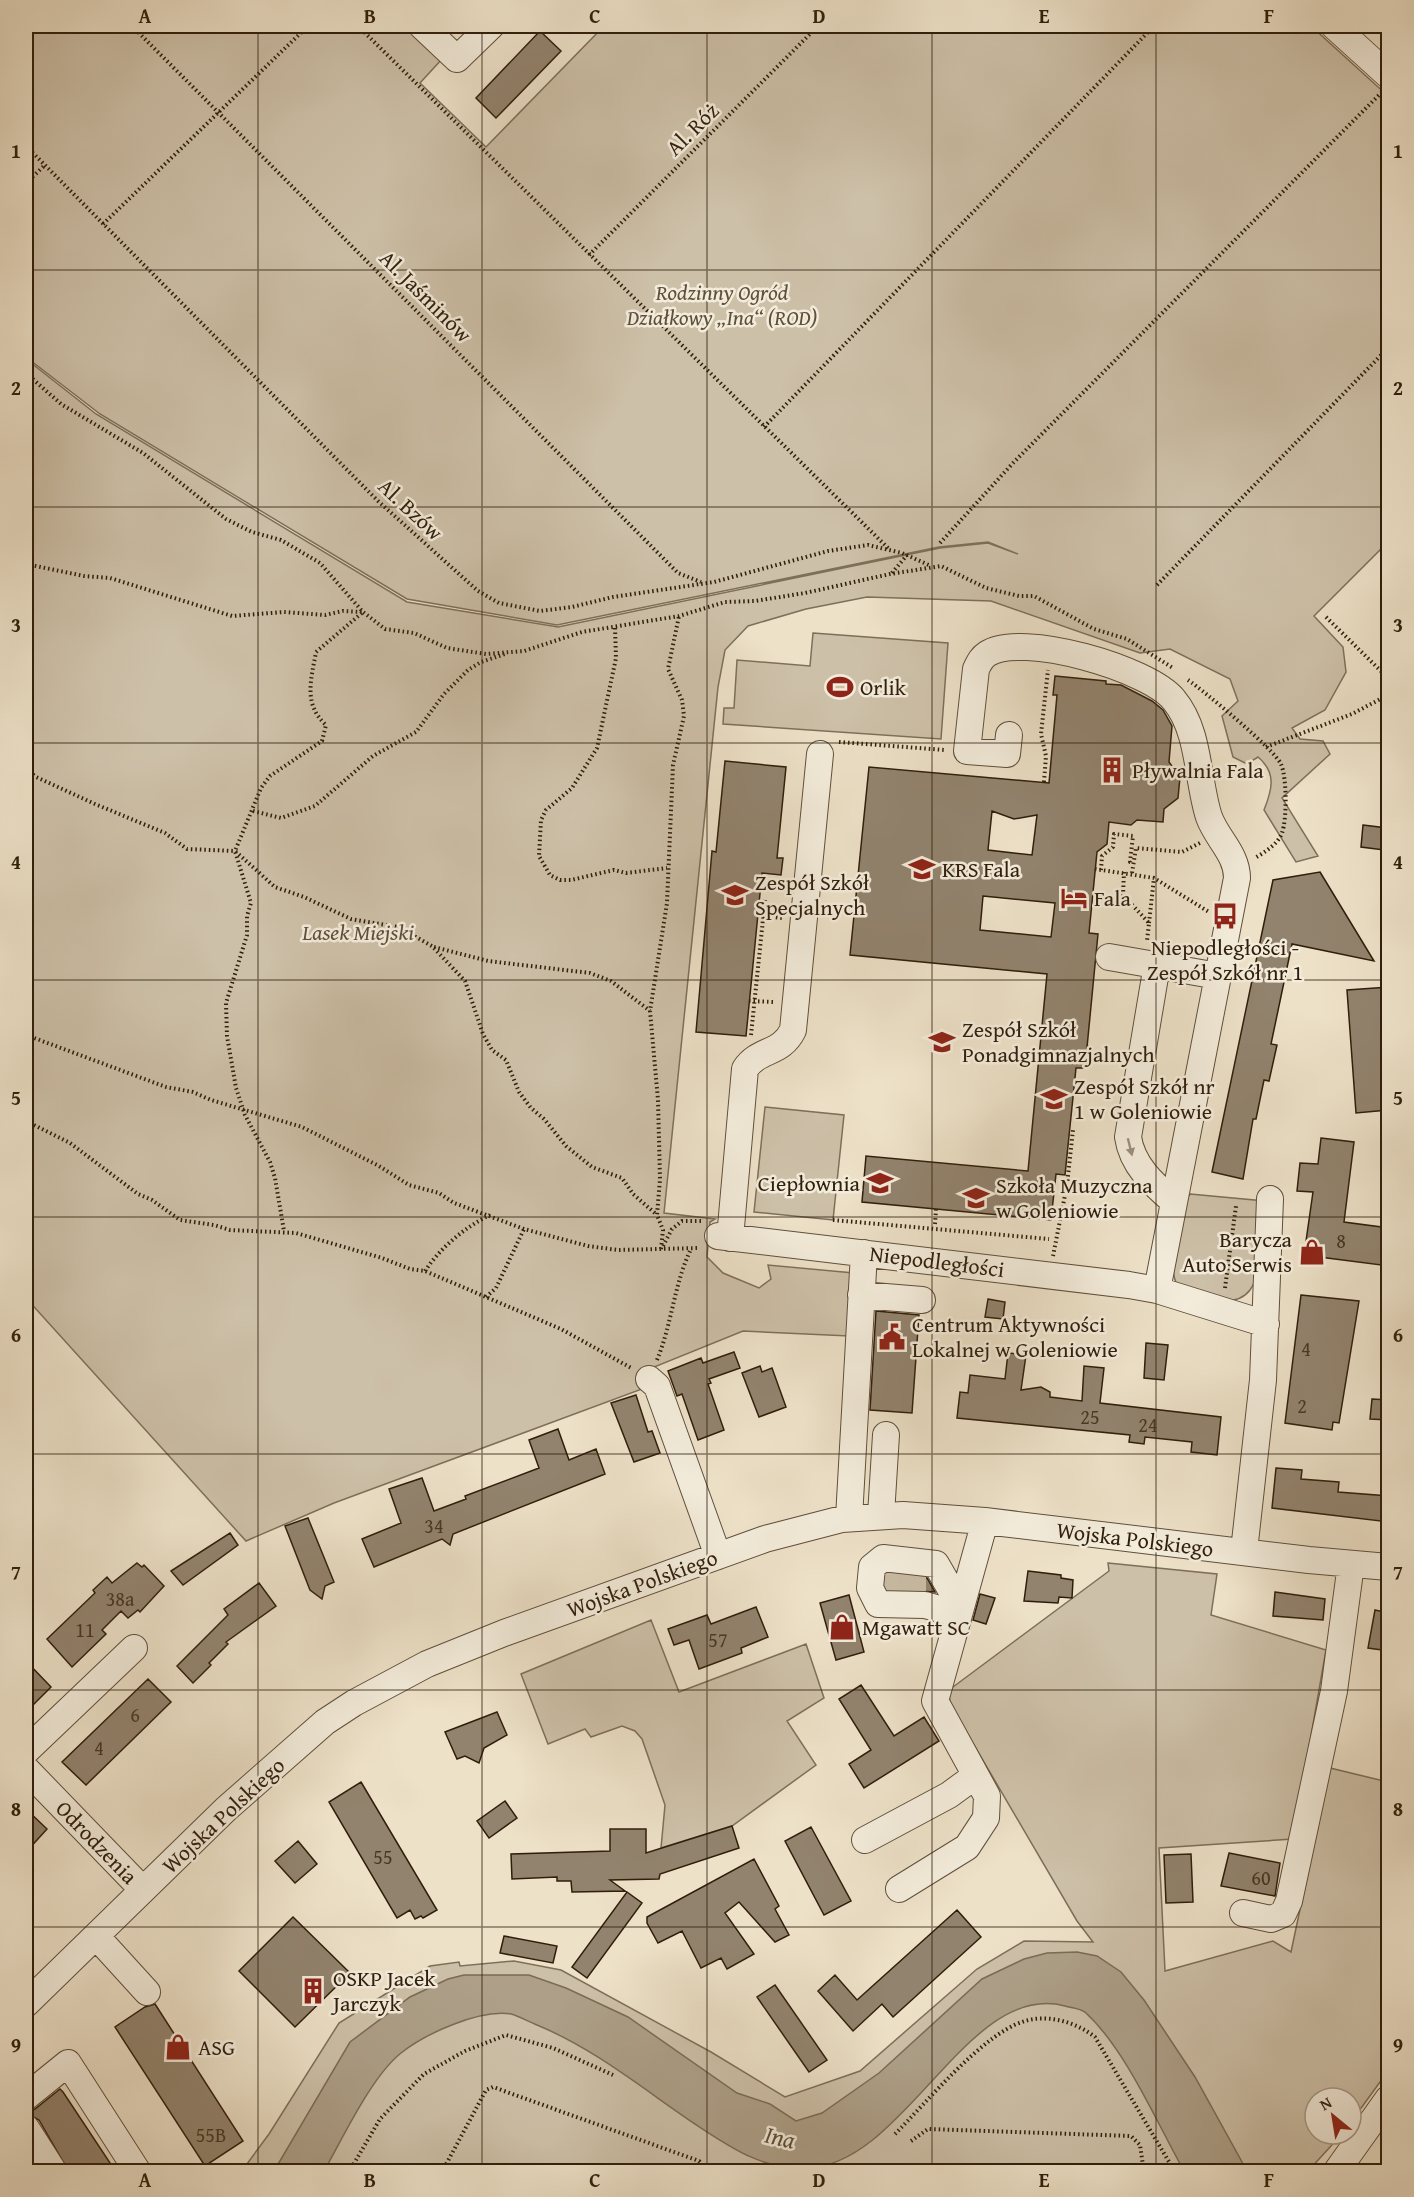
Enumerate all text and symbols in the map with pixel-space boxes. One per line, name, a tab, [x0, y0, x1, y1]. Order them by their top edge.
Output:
text: A	[139, 1, 152, 30]
text: B	[364, 1, 376, 30]
text: C	[589, 1, 601, 30]
text: D	[812, 1, 826, 30]
text: E	[1039, 1, 1050, 30]
text: F	[1264, 1, 1274, 30]
street label: Al. Róż	[658, 95, 726, 163]
text: 1	[11, 136, 21, 165]
text: 1	[1393, 136, 1403, 165]
street label: Al. Jaśminów	[373, 243, 480, 350]
park label: Rodzinny Ogród Działkowy „Ina“ (ROD)	[626, 276, 817, 333]
text: 2	[11, 373, 21, 402]
text: 2	[1393, 373, 1403, 402]
street label: Al. Bzów	[371, 470, 451, 548]
text: 3	[11, 610, 21, 639]
text: 3	[1393, 610, 1403, 639]
place label: Orlik	[860, 671, 907, 703]
sports icon: Orlik	[825, 672, 855, 702]
place label: Pływalnia Fala	[1132, 754, 1264, 786]
building icon: Pływalnia Fala	[1097, 755, 1127, 785]
text: 4	[11, 847, 21, 876]
text: 4	[1393, 847, 1403, 876]
place label: KRS Fala	[942, 853, 1021, 885]
school or university icon: KRS Fala	[907, 854, 937, 884]
place label: Zespół Szkół Specjalnych	[755, 866, 870, 923]
school or university icon: Zespół Szkół Specjalnych	[720, 880, 750, 910]
place label: Fala	[1094, 882, 1131, 914]
hotel icon: Fala	[1059, 883, 1089, 913]
bus stop icon: Niepodległości - Zespół Szkół nr 1	[1210, 901, 1240, 931]
park label: Lasek Miejski	[301, 916, 414, 948]
place label: Niepodległości - Zespół Szkół nr 1	[1147, 931, 1303, 988]
place label: Zespół Szkół Ponadgimnazjalnych	[962, 1013, 1155, 1070]
school or university icon: Zespół Szkół Ponadgimnazjalnych	[927, 1027, 957, 1057]
place label: Zespół Szkół nr 1 w Goleniowie	[1074, 1070, 1215, 1127]
text: 5	[11, 1083, 21, 1112]
text: 5	[1393, 1083, 1403, 1112]
school or university icon: Zespół Szkół nr 1 w Goleniowie	[1039, 1084, 1069, 1114]
one-way arrow	[1126, 1138, 1136, 1156]
place label: Ciepłownia	[758, 1167, 861, 1199]
school or university icon: Ciepłownia	[865, 1168, 895, 1198]
place label: Szkoła Muzyczna w Goleniowie	[996, 1169, 1153, 1226]
school or university icon: Szkoła Muzyczna w Goleniowie	[961, 1183, 991, 1213]
place label: Barycza Auto Serwis	[1182, 1223, 1293, 1280]
house number: 8	[1336, 1226, 1346, 1255]
street label: Niepodległości	[868, 1237, 1006, 1285]
shop icon: Barycza Auto Serwis	[1297, 1237, 1327, 1267]
place label: Centrum Aktywności Lokalnej w Goleniowie	[912, 1308, 1118, 1365]
text: 6	[11, 1320, 21, 1349]
text: 6	[1393, 1320, 1403, 1349]
public building icon: Centrum Aktywności Lokalnej w Goleniowie	[877, 1322, 907, 1352]
house number: 4	[1301, 1334, 1311, 1363]
house number: 2	[1297, 1391, 1307, 1420]
house number: 25	[1080, 1402, 1100, 1431]
house number: 24	[1138, 1410, 1158, 1439]
house number: 34	[424, 1511, 444, 1540]
street label: Wojska Polskiego	[1055, 1513, 1215, 1565]
street label: Wojska Polskiego	[562, 1541, 722, 1625]
text: 7	[11, 1557, 21, 1586]
text: 7	[1393, 1557, 1403, 1586]
house number: 38a	[106, 1584, 135, 1613]
place label: Mgawatt SC	[862, 1611, 970, 1643]
shop icon: Mgawatt SC	[827, 1612, 857, 1642]
house number: 11	[75, 1615, 95, 1644]
house number: 57	[708, 1625, 728, 1654]
house number: 6	[130, 1700, 140, 1729]
house number: 4	[94, 1733, 104, 1762]
street label: Wojska Polskiego	[154, 1749, 292, 1881]
street label: Odrodzenia	[49, 1793, 146, 1892]
text: 8	[11, 1794, 21, 1823]
text: 8	[1393, 1794, 1403, 1823]
house number: 55	[373, 1842, 393, 1871]
house number: 60	[1251, 1863, 1271, 1892]
place label: OSKP Jacek Jarczyk	[330, 1962, 436, 2019]
building icon: OSKP Jacek Jarczyk	[298, 1976, 328, 2006]
text: 9	[11, 2030, 21, 2059]
text: 9	[1393, 2030, 1403, 2059]
place label: ASG	[198, 2031, 235, 2063]
shop icon: ASG	[163, 2032, 193, 2062]
north arrow	[1303, 2086, 1363, 2146]
text: N	[1315, 2090, 1336, 2116]
water label: Ina	[761, 2117, 799, 2157]
house number: 55B	[196, 2120, 226, 2149]
text: A	[139, 2165, 152, 2194]
text: B	[364, 2165, 376, 2194]
text: C	[589, 2165, 601, 2194]
text: D	[812, 2165, 826, 2194]
text: E	[1039, 2165, 1050, 2194]
text: F	[1264, 2165, 1274, 2194]

